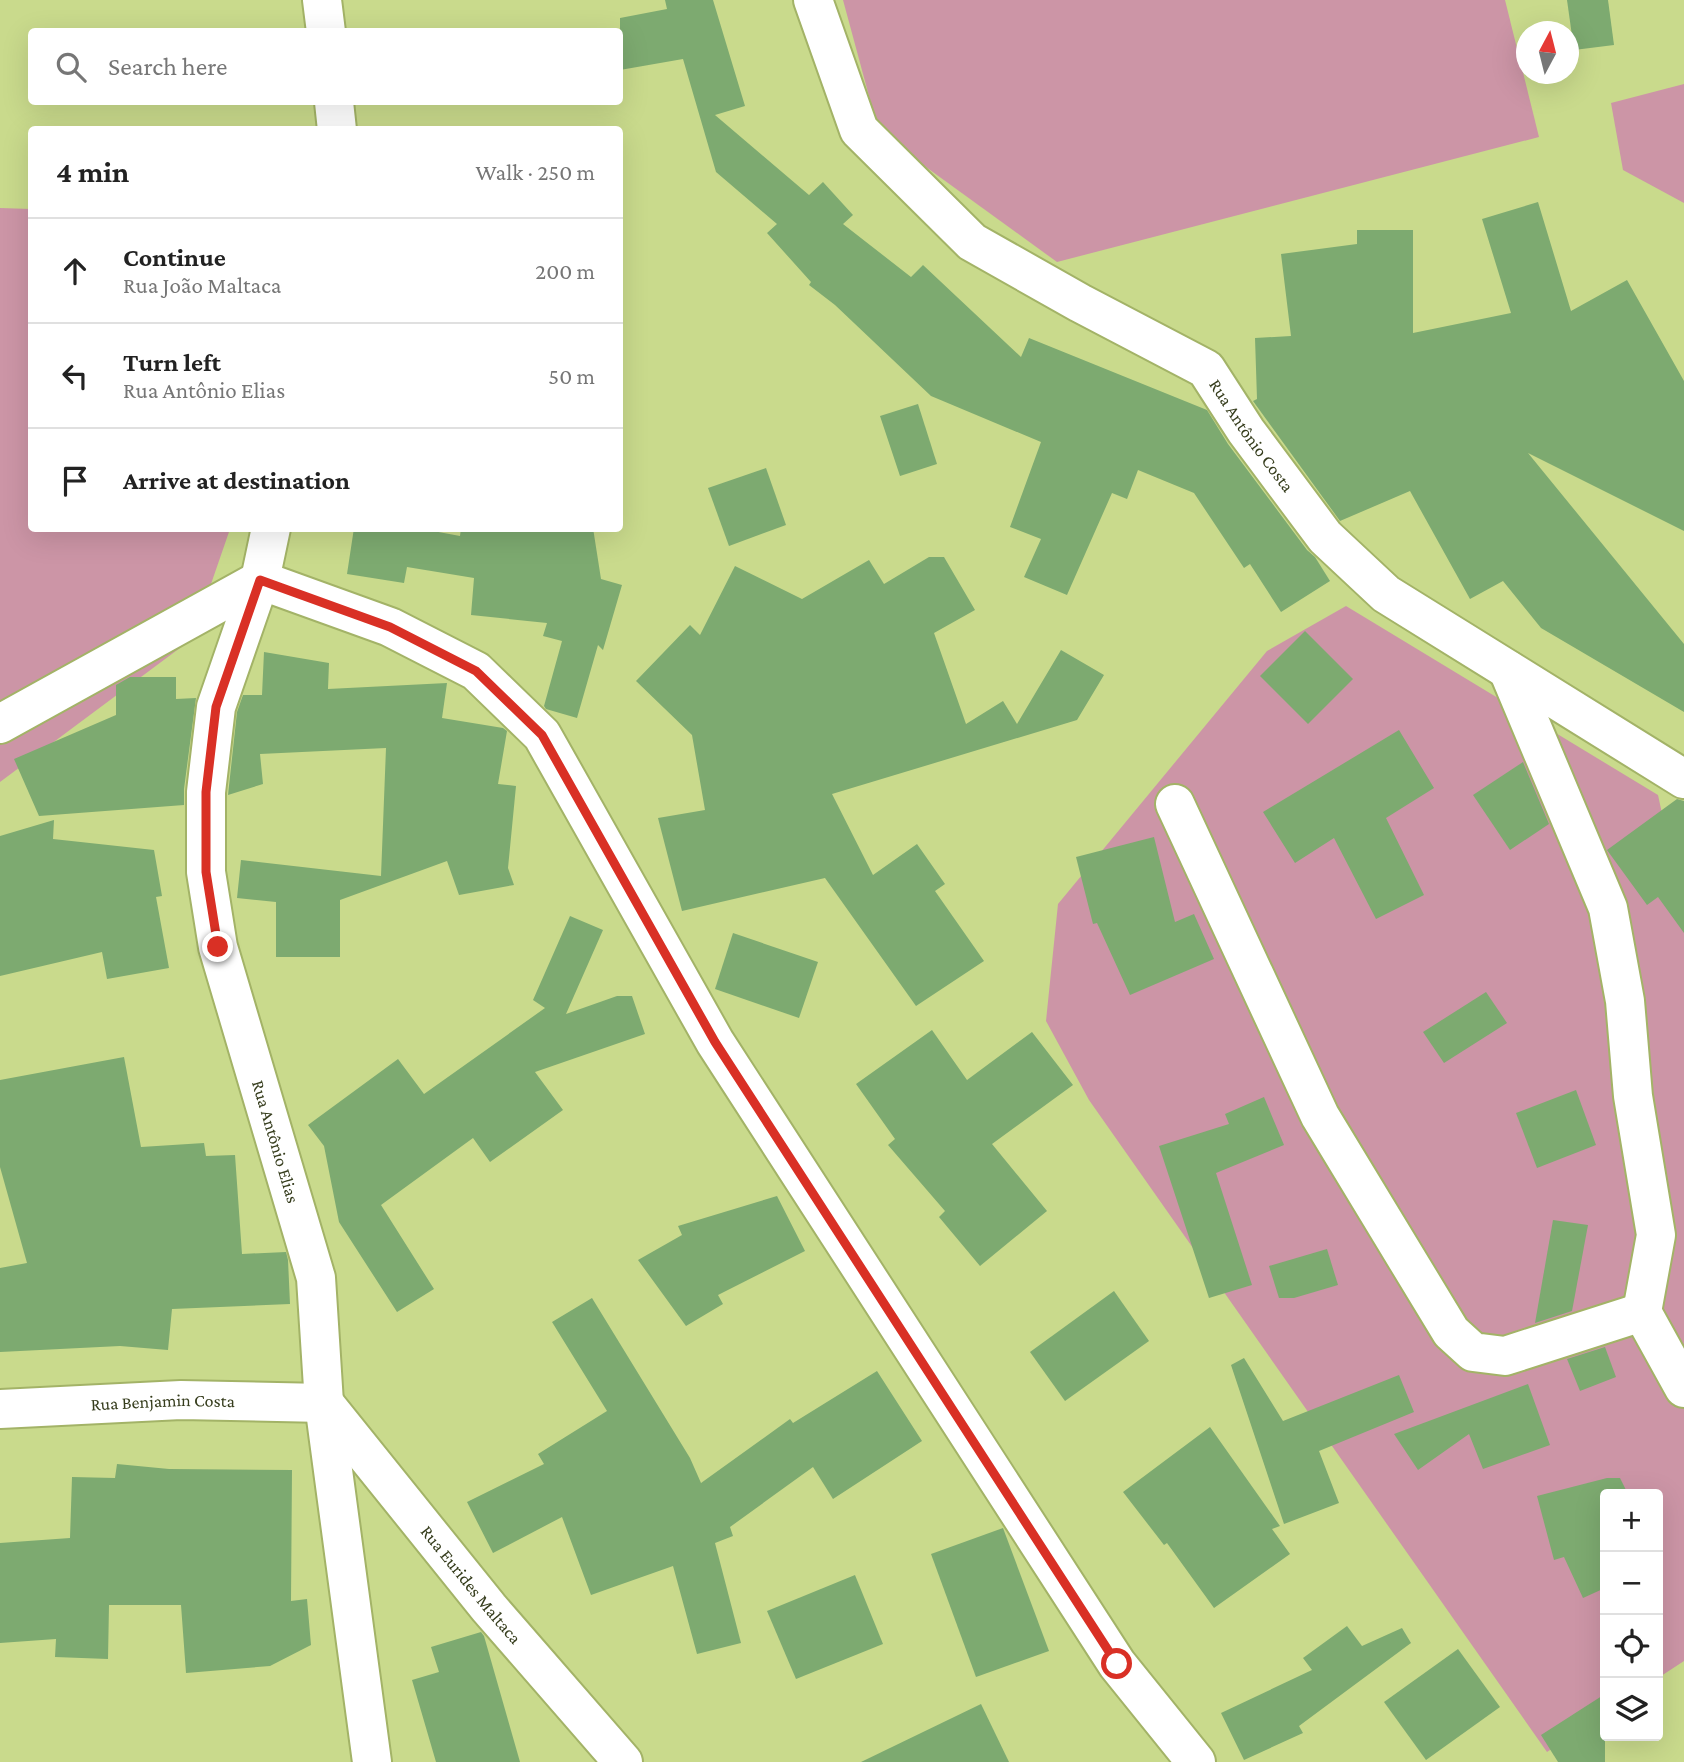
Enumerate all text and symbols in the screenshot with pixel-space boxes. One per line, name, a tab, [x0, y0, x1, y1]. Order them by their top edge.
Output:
north arrow	[1516, 21, 1579, 84]
search box	[28, 28, 623, 105]
icon: search	[52, 48, 90, 86]
text: Search here	[108, 52, 227, 81]
text: 4 min	[56, 155, 129, 188]
text: Walk · 250 m	[475, 159, 595, 185]
text: Continue	[123, 243, 226, 272]
icon: ahead	[56, 252, 94, 290]
text: 200 m	[535, 258, 595, 284]
text: Rua João Maltaca	[123, 272, 281, 298]
text: Turn left	[123, 348, 221, 377]
icon: left	[56, 357, 94, 395]
text: 50 m	[548, 363, 595, 389]
street label: Rua Antônio Costa	[1205, 375, 1298, 496]
text: Rua Antônio Elias	[123, 377, 285, 403]
icon: arrive	[56, 462, 94, 500]
text: Arrive at destination	[123, 466, 350, 495]
route end	[202, 931, 233, 962]
street label: Rua Antônio Elias	[248, 1078, 303, 1205]
street label: Rua Benjamin Costa	[90, 1390, 235, 1414]
map controls	[1600, 1489, 1663, 1741]
button: +	[1600, 1489, 1663, 1552]
street label: Rua Eurides Maltaca	[417, 1521, 526, 1648]
button: −	[1600, 1552, 1663, 1615]
button: locate	[1600, 1615, 1663, 1678]
route start	[1101, 1648, 1132, 1679]
button: layers	[1600, 1678, 1663, 1741]

